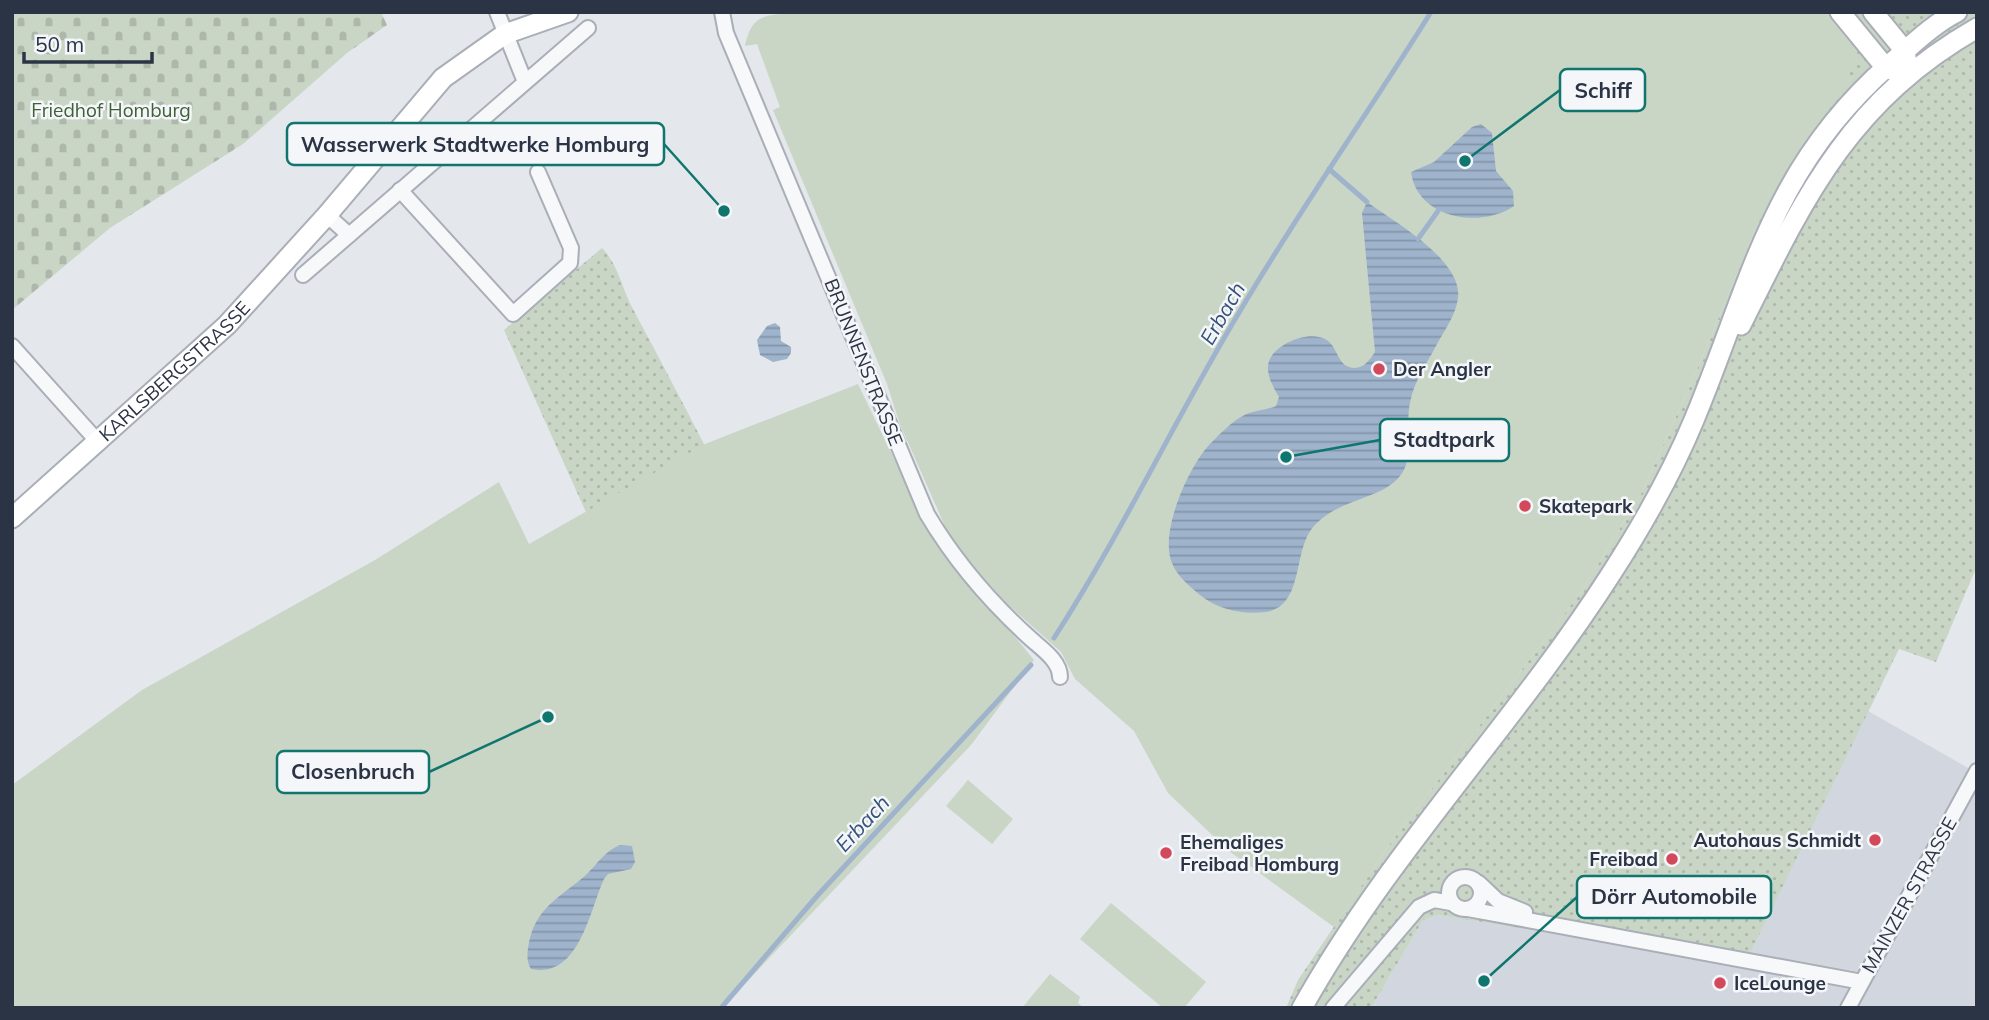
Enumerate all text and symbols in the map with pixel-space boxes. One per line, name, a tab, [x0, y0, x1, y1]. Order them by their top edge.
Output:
scale bar	[24, 21, 152, 65]
text: 50 m	[35, 31, 84, 57]
callout: Schiff	[1560, 69, 1645, 111]
text: Schiff	[1574, 77, 1633, 103]
park label: Friedhof Homburg	[31, 98, 191, 122]
callout: Wasserwerk Stadtwerke Homburg	[287, 123, 664, 165]
text: Wasserwerk Stadtwerke Homburg	[301, 131, 649, 157]
street label: BRUNNENSTRASSE	[819, 275, 909, 449]
water label: Erbach	[1194, 277, 1250, 349]
street label: KARLSBERGSTRASSE	[94, 296, 255, 446]
place label: Der Angler	[1393, 357, 1491, 381]
marker: Der Angler	[1371, 361, 1387, 377]
callout: Stadtpark	[1380, 419, 1509, 461]
text: Stadtpark	[1393, 426, 1495, 452]
place label: Skatepark	[1539, 494, 1633, 518]
marker: Skatepark	[1517, 498, 1533, 514]
callout: Closenbruch	[277, 751, 429, 793]
text: Closenbruch	[291, 758, 415, 784]
water label: Erbach	[829, 789, 895, 857]
street label: MAINZER STRASSE	[1856, 813, 1962, 977]
place label: Autohaus Schmidt	[1693, 828, 1861, 852]
place label: Ehemaliges Freibad Homburg	[1180, 830, 1339, 876]
marker: Autohaus Schmidt	[1867, 832, 1883, 848]
marker: Ehemaliges Freibad Homburg	[1158, 845, 1174, 861]
place label: Freibad	[1589, 847, 1658, 871]
marker: Freibad	[1664, 851, 1680, 867]
callout: Dörr Automobile	[1577, 876, 1771, 918]
text: Dörr Automobile	[1591, 883, 1757, 909]
place label: IceLounge	[1734, 971, 1826, 995]
marker: IceLounge	[1712, 975, 1728, 991]

